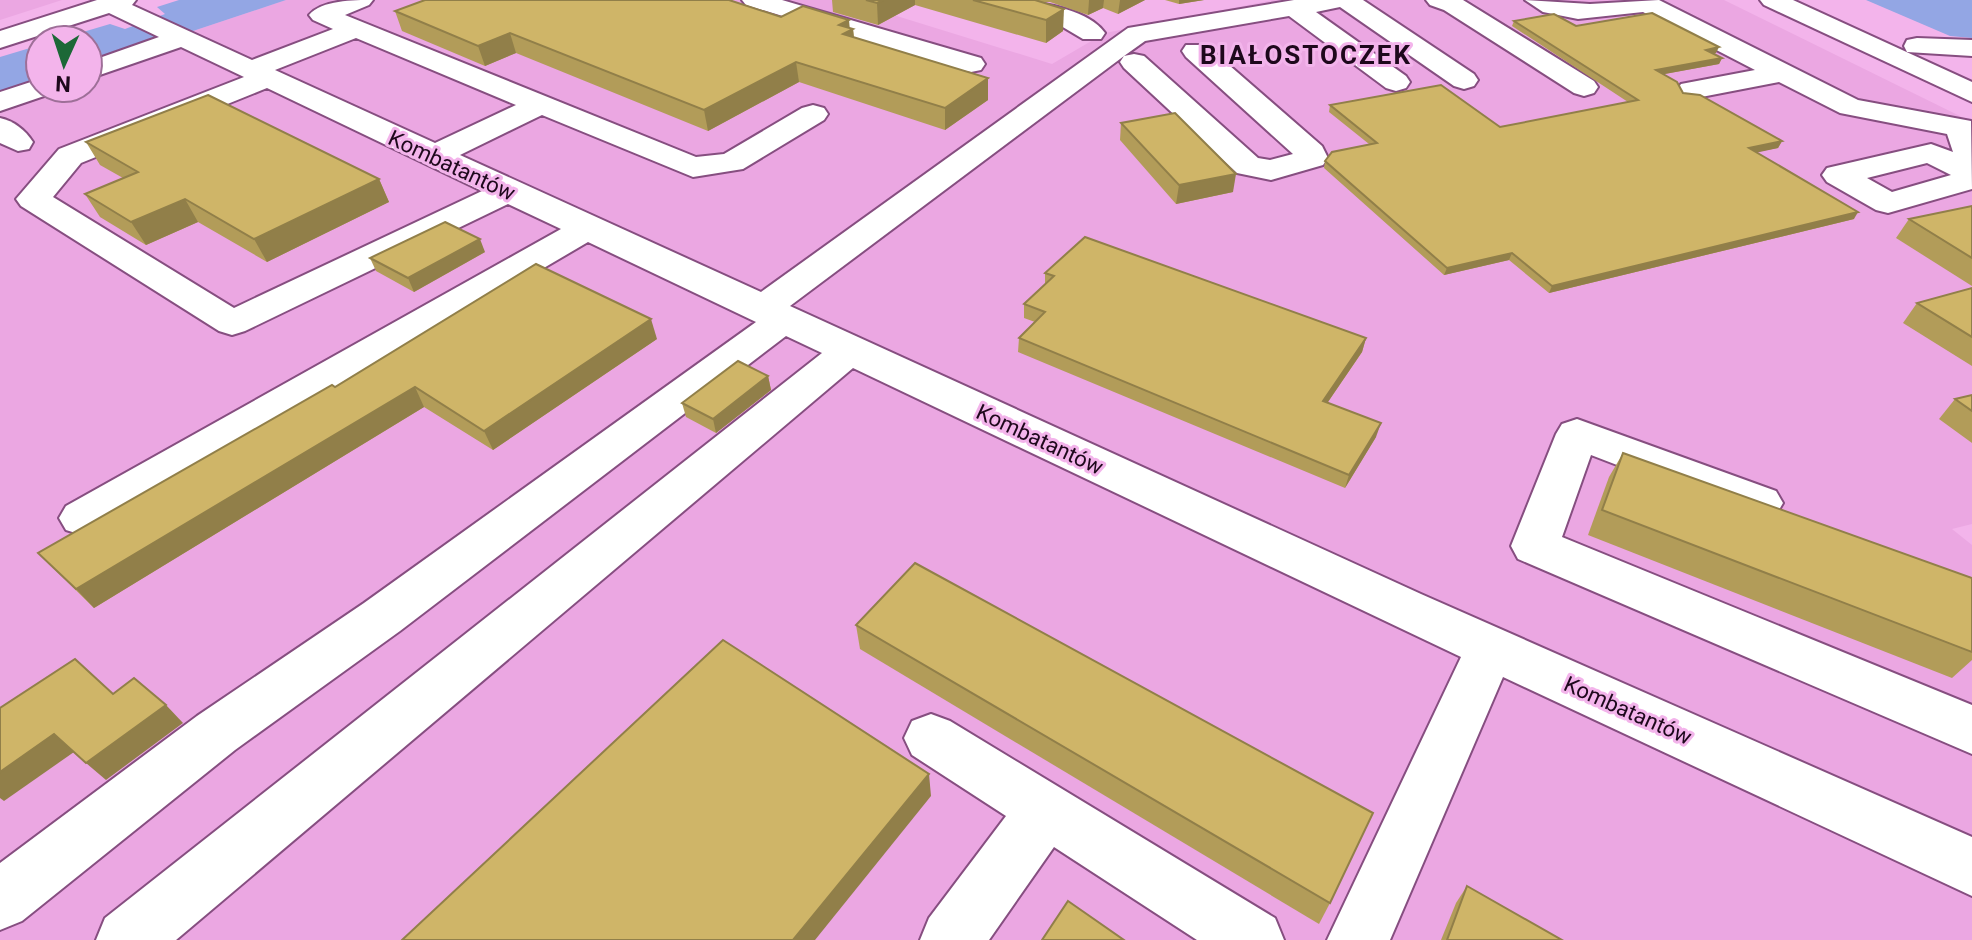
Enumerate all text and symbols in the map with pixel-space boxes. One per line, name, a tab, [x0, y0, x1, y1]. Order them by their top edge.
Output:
north arrow	[24, 24, 104, 104]
district label: BIAŁOSTOCZEK	[1200, 40, 1412, 70]
text: N	[55, 71, 71, 96]
street label: Kombatantów	[384, 125, 520, 206]
street label: Kombatantów	[972, 399, 1108, 480]
street label: Kombatantów	[1560, 671, 1696, 750]

